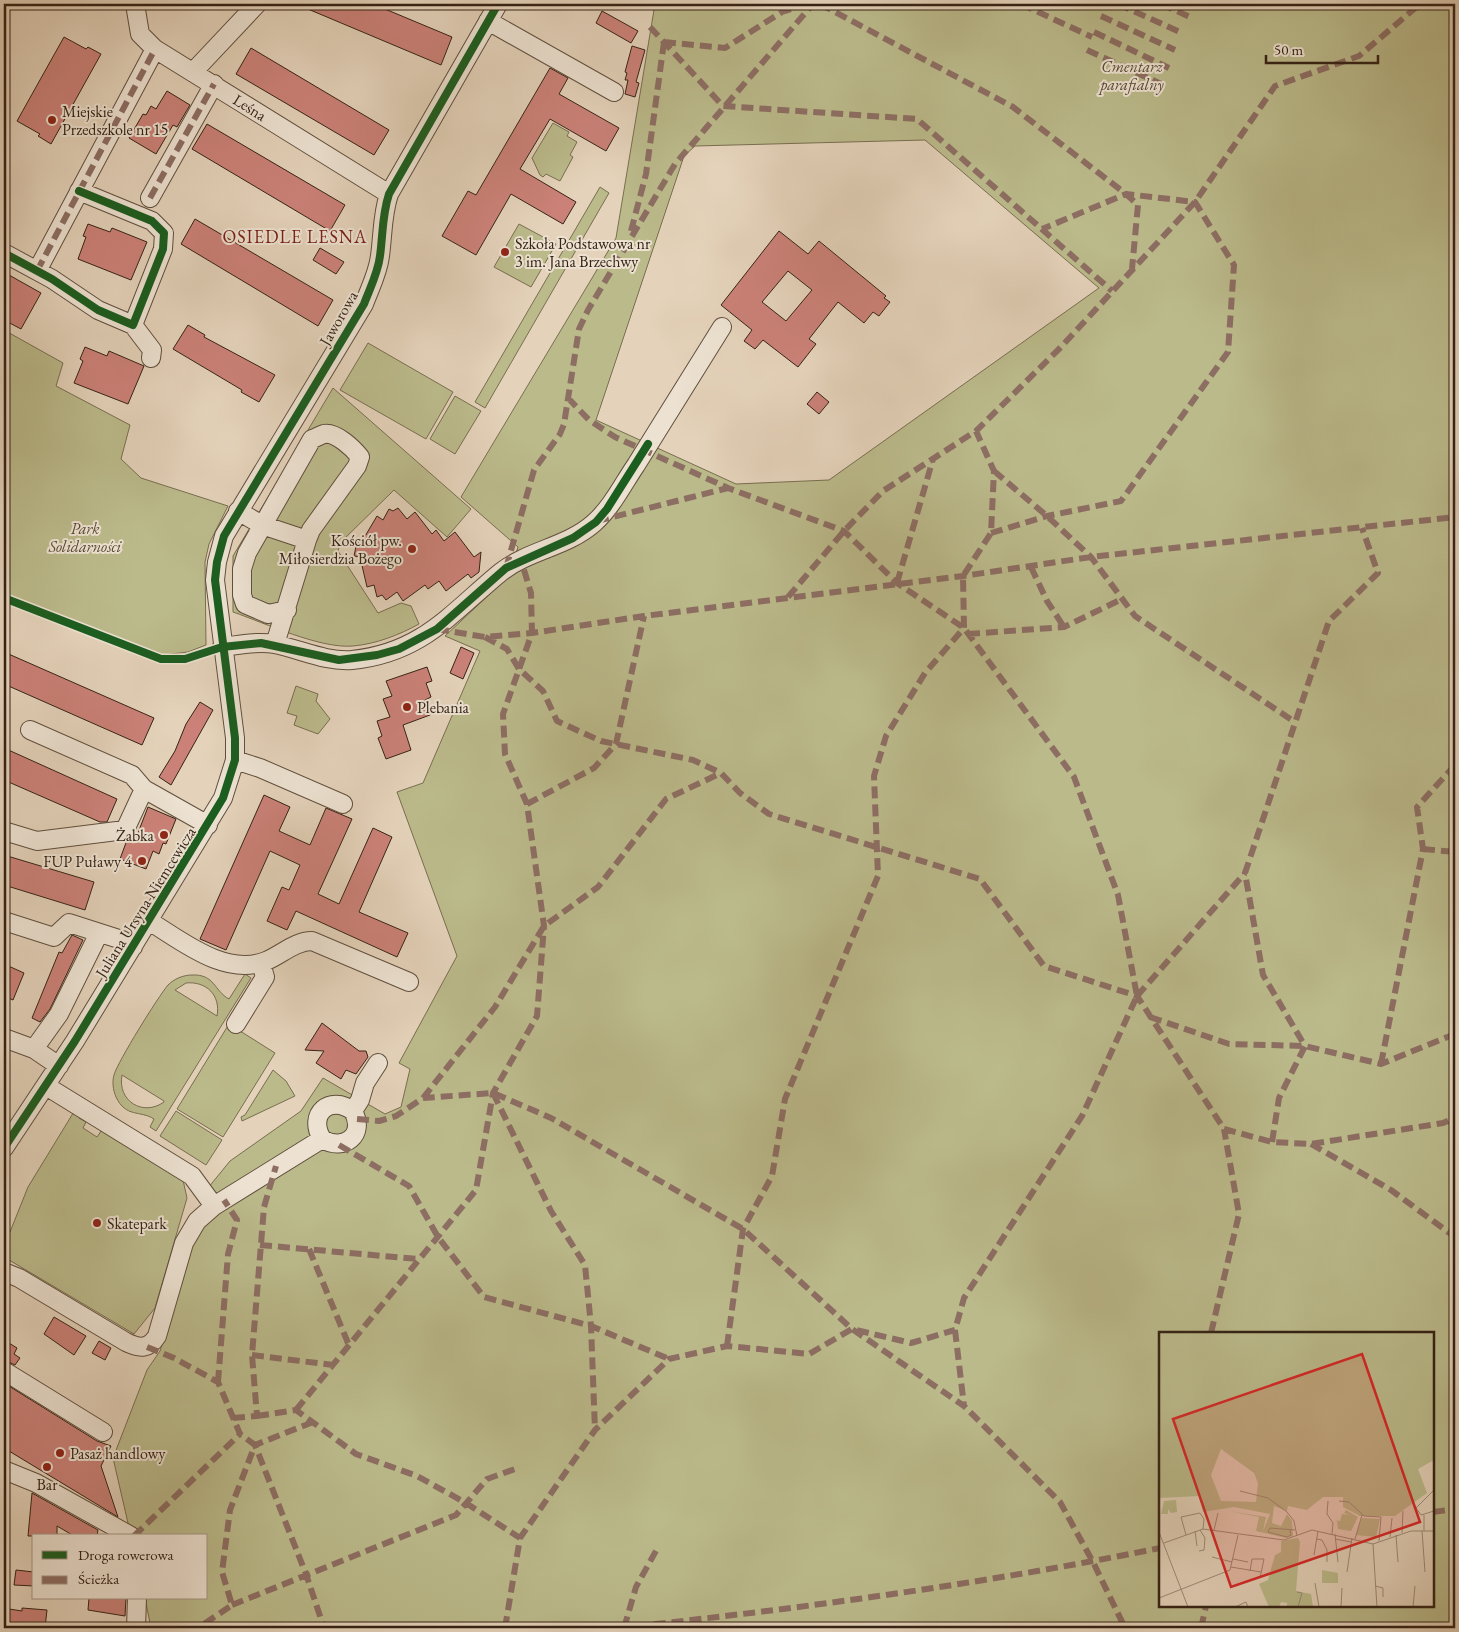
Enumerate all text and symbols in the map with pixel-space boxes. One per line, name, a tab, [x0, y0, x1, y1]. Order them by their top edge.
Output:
scale bar	[1266, 32, 1379, 64]
text: 50 m	[1274, 40, 1303, 59]
park label: Cmentarz parafialny	[1098, 56, 1164, 95]
street label: Leśna	[229, 89, 271, 126]
place label: Miejskie Przedszkole nr 15	[62, 101, 168, 140]
marker: Miejskie Przedszkole nr 15	[46, 114, 58, 126]
district label: OSIEDLE LESNA	[223, 225, 367, 248]
place label: Szkoła Podstawowa nr 3 im. Jana Brzechwy	[515, 233, 651, 272]
marker: Szkoła Podstawowa nr 3 im. Jana Brzechwy	[499, 246, 511, 258]
street label: Jaworowa	[313, 286, 363, 351]
park label: Park Solidarności	[48, 518, 123, 557]
place label: Kościół pw. Miłosierdzia Bożego	[279, 530, 402, 569]
marker: Kościół pw. Miłosierdzia Bożego	[406, 543, 418, 555]
place label: Plebania	[417, 697, 470, 718]
marker: Plebania	[401, 701, 413, 713]
street label: Juliana Ursyna Niemcewicza	[89, 822, 201, 983]
place label: Żabka	[116, 825, 155, 846]
marker: Żabka	[158, 829, 170, 841]
place label: FUP Puławy 4	[43, 851, 132, 872]
marker: FUP Puławy 4	[136, 855, 148, 867]
place label: Skatepark	[107, 1213, 167, 1234]
marker: Skatepark	[91, 1217, 103, 1229]
inset map	[1159, 1332, 1434, 1607]
place label: Pasaż handlowy	[70, 1443, 167, 1464]
marker: Pasaż handlowy	[54, 1447, 66, 1459]
marker: Bar	[41, 1461, 53, 1473]
place label: Bar	[36, 1474, 58, 1495]
legend	[32, 1534, 208, 1600]
text: Droga rowerowa	[78, 1545, 173, 1564]
text: Ścieżka	[78, 1569, 119, 1588]

